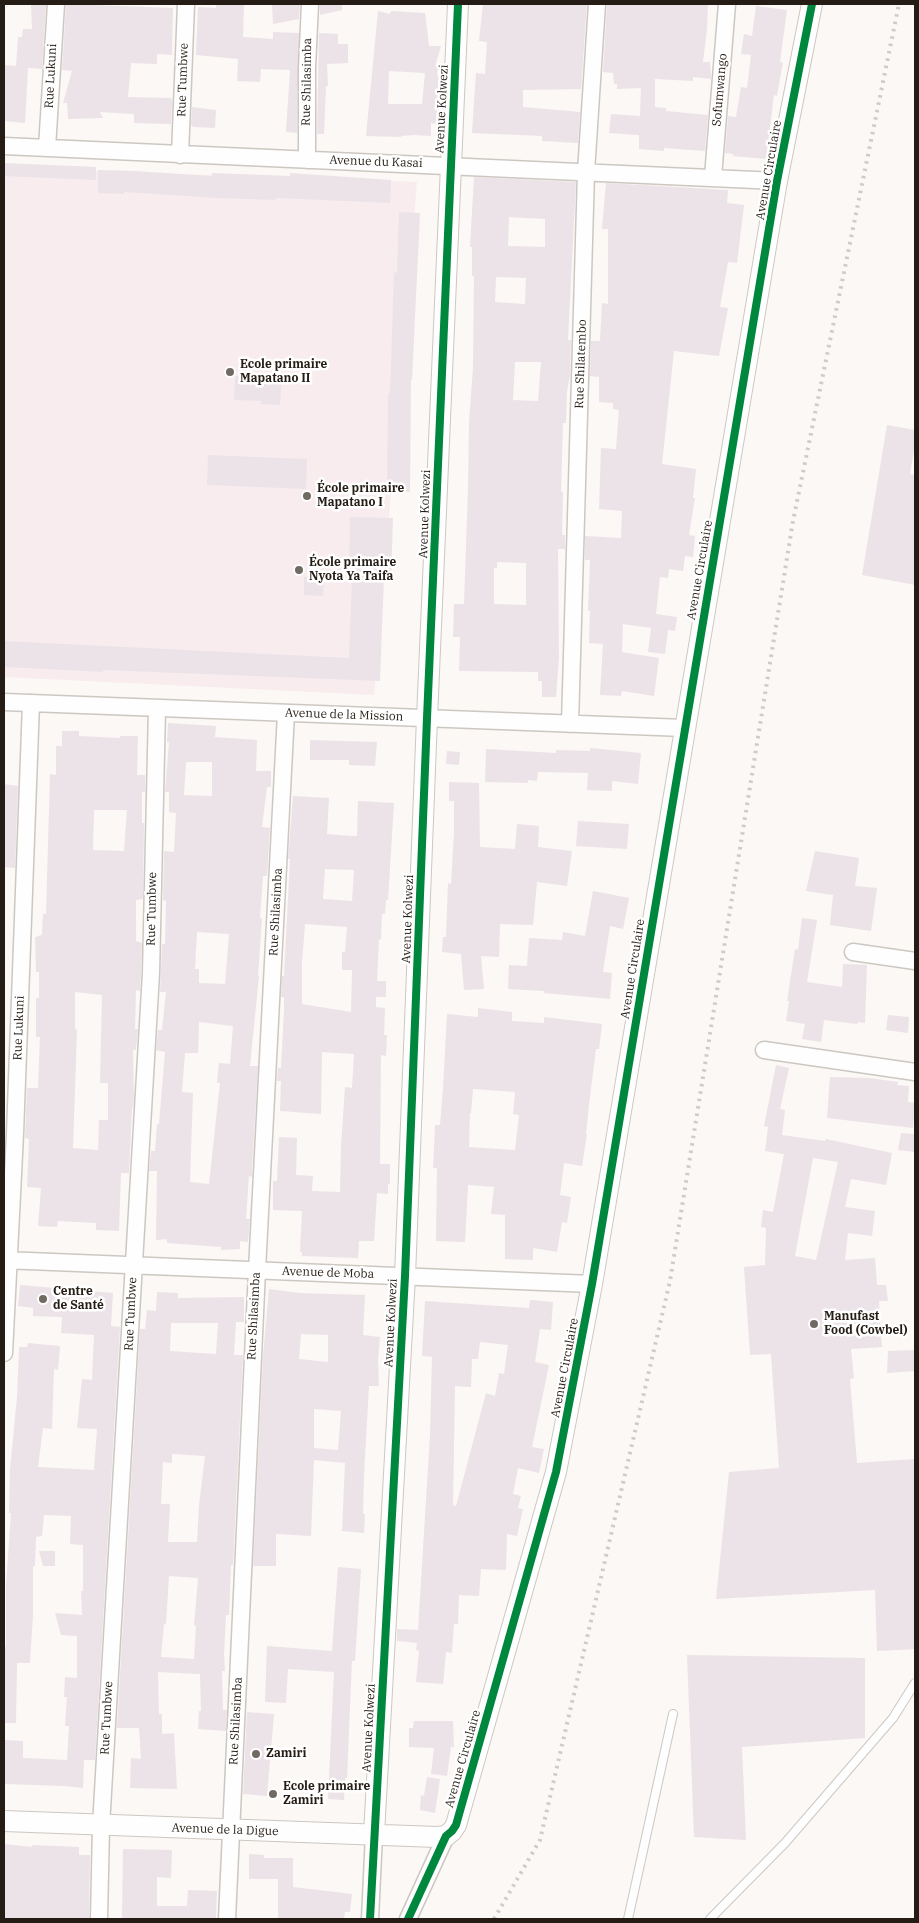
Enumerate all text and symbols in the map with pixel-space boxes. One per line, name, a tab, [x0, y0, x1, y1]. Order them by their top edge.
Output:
street label: Rue Shilasimba	[299, 38, 315, 126]
street label: Rue Lukuni	[42, 43, 60, 109]
street label: Rue Tumbwe	[175, 43, 191, 117]
street label: Sofumwango	[710, 53, 730, 127]
street label: Avenue Kolwezi	[432, 64, 452, 154]
street label: Avenue Circulaire	[753, 119, 785, 221]
street label: Avenue du Kasai	[329, 153, 423, 171]
street label: Rue Shilatembo	[572, 319, 590, 409]
place label: Ecole primaire Mapatano II	[240, 358, 327, 386]
marker: Ecole primaire Mapatano II	[224, 366, 236, 378]
street label: Avenue Kolwezi	[416, 469, 434, 559]
place label: École primaire Mapatano I	[317, 482, 404, 510]
marker: École primaire Mapatano I	[301, 490, 313, 502]
street label: Avenue Circulaire	[684, 519, 716, 621]
place label: École primaire Nyota Ya Taifa	[309, 556, 396, 584]
marker: École primaire Nyota Ya Taifa	[293, 564, 305, 576]
street label: Avenue de la Mission	[285, 706, 403, 724]
street label: Rue Shilasimba	[267, 868, 285, 956]
street label: Rue Tumbwe	[144, 872, 160, 946]
street label: Avenue Kolwezi	[399, 874, 417, 964]
street label: Avenue Circulaire	[618, 918, 648, 1020]
street label: Rue Lukuni	[11, 995, 27, 1061]
street label: Avenue de Moba	[281, 1264, 375, 1282]
street label: Rue Shilasimba	[245, 1272, 263, 1360]
street label: Rue Tumbwe	[122, 1277, 140, 1351]
street label: Avenue Kolwezi	[381, 1278, 401, 1368]
place label: Centre de Santé	[53, 1285, 104, 1313]
marker: Centre de Santé	[37, 1293, 49, 1305]
place label: Manufast Food (Cowbel)	[824, 1310, 907, 1338]
street label: Avenue Circulaire	[548, 1317, 582, 1419]
marker: Manufast Food (Cowbel)	[808, 1318, 820, 1330]
street label: Rue Shilasimba	[227, 1677, 245, 1765]
street label: Rue Tumbwe	[98, 1681, 116, 1755]
street label: Avenue Kolwezi	[359, 1683, 379, 1773]
street label: Avenue Circulaire	[442, 1708, 484, 1810]
place label: Zamiri	[266, 1747, 306, 1761]
marker: Zamiri	[250, 1748, 262, 1760]
place label: Ecole primaire Zamiri	[283, 1780, 370, 1808]
marker: Ecole primaire Zamiri	[267, 1788, 279, 1800]
street label: Avenue de la Digue	[171, 1821, 279, 1839]

